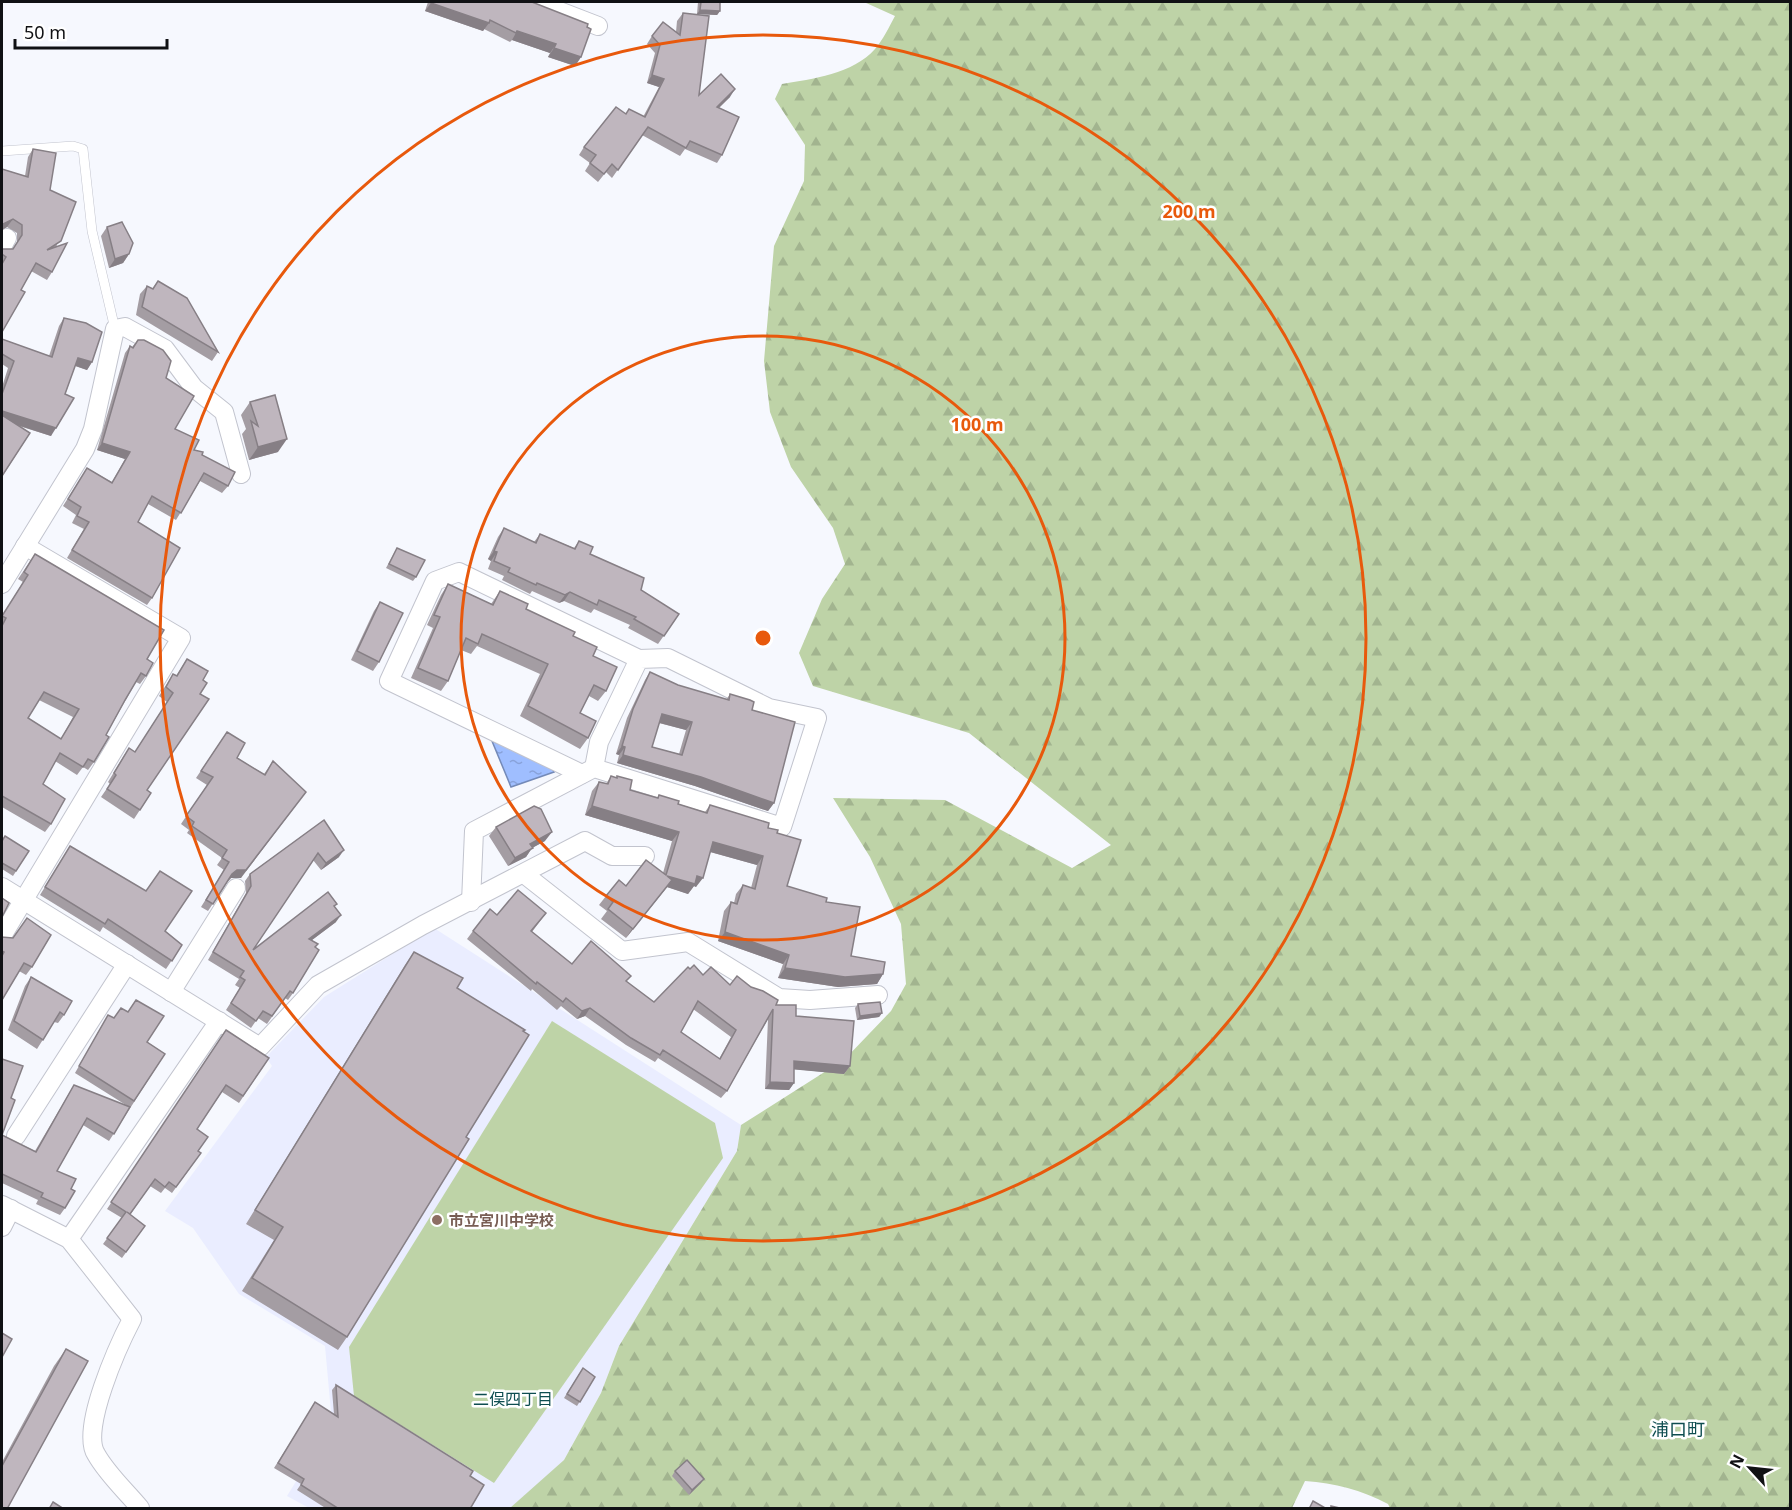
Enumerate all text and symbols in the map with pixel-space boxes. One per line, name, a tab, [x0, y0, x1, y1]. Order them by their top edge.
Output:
scale bar	[15, 12, 166, 50]
text: 50 m	[24, 20, 66, 44]
text: 200 m	[1162, 199, 1216, 223]
text: 100 m	[950, 412, 1004, 436]
centre of rings	[753, 628, 773, 648]
place label: 市立宮川中学校	[449, 1210, 554, 1230]
marker: 市立宮川中学校	[430, 1213, 444, 1227]
district label: 二俣四丁目	[473, 1388, 553, 1410]
district label: 浦口町	[1651, 1417, 1705, 1441]
north arrow	[1720, 1438, 1780, 1498]
text: N	[1724, 1450, 1749, 1472]

